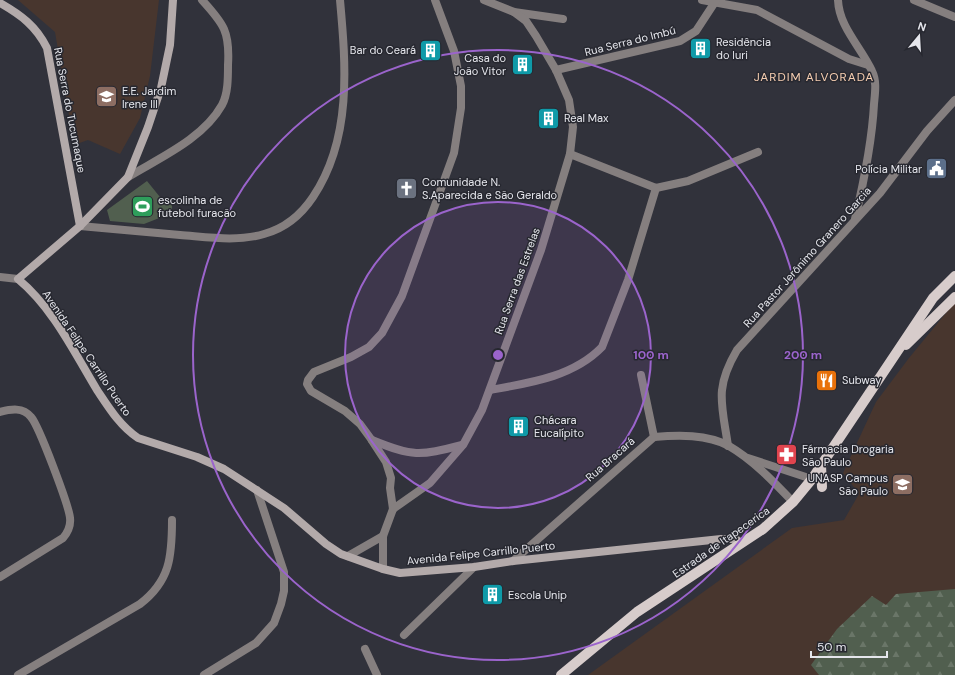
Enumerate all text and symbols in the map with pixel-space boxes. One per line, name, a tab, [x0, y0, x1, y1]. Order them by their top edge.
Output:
north arrow	[899, 16, 939, 56]
text: N	[916, 19, 928, 34]
street label: Rua Serra do Imbú	[583, 23, 677, 59]
building icon: Residência do Iuri	[687, 35, 713, 61]
place label: Residência do Iuri	[716, 35, 771, 62]
building icon: Bar do Ceará	[418, 37, 444, 63]
place label: Bar do Ceará	[350, 43, 416, 57]
street label: Rua Serra do Tucumaque	[51, 46, 89, 174]
place label: Casa do João Vitor	[454, 51, 506, 78]
building icon: Casa do João Vitor	[509, 51, 535, 77]
district label: JARDIM ALVORADA	[754, 69, 874, 85]
school or university icon: E.E. Jardim Irene III	[93, 84, 119, 110]
place label: E.E. Jardim Irene III	[122, 84, 177, 111]
building icon: Real Max	[536, 105, 562, 131]
place label: Real Max	[564, 111, 609, 125]
public building icon: Polícia Militar	[924, 156, 950, 182]
place label: Polícia Militar	[855, 162, 922, 176]
church icon: Comunidade N. S.Aparecida e São Geraldo	[394, 175, 420, 201]
place label: Comunidade N. S.Aparecida e São Geraldo	[422, 175, 557, 202]
street label: Rua Pastor Jerônimo Granero Garcia	[740, 184, 874, 330]
sports icon: escolinha de futebol furacão	[129, 193, 155, 219]
place label: escolinha de futebol furacão	[158, 193, 236, 220]
street label: Rua Serra das Estrelas	[491, 226, 543, 336]
street label: Avenida Felipe Carrillo Puerto	[40, 287, 134, 419]
text: 100 m	[633, 347, 669, 363]
text: 200 m	[784, 347, 822, 363]
centre of rings	[491, 348, 505, 362]
restaurant icon: Subway	[814, 367, 840, 393]
place label: Subway	[842, 373, 882, 387]
building icon: Chácara Eucalípito	[505, 413, 531, 439]
place label: Chácara Eucalípito	[534, 413, 584, 440]
street label: Rua Bracará	[582, 434, 638, 484]
pharmacy icon: Fármacia Drogaria São Paulo	[774, 442, 800, 468]
place label: Fármacia Drogaria São Paulo	[802, 442, 894, 469]
place label: UNASP Campus São Paulo	[808, 471, 888, 498]
school or university icon: UNASP Campus São Paulo	[890, 471, 916, 497]
street label: Estrada de Itapecerica	[670, 503, 772, 581]
street label: Avenida Felipe Carrillo Puerto	[406, 538, 556, 568]
building icon: Escola Unip	[479, 582, 505, 608]
place label: Escola Unip	[508, 588, 567, 602]
scale bar	[811, 633, 887, 659]
text: 50 m	[817, 639, 846, 655]

